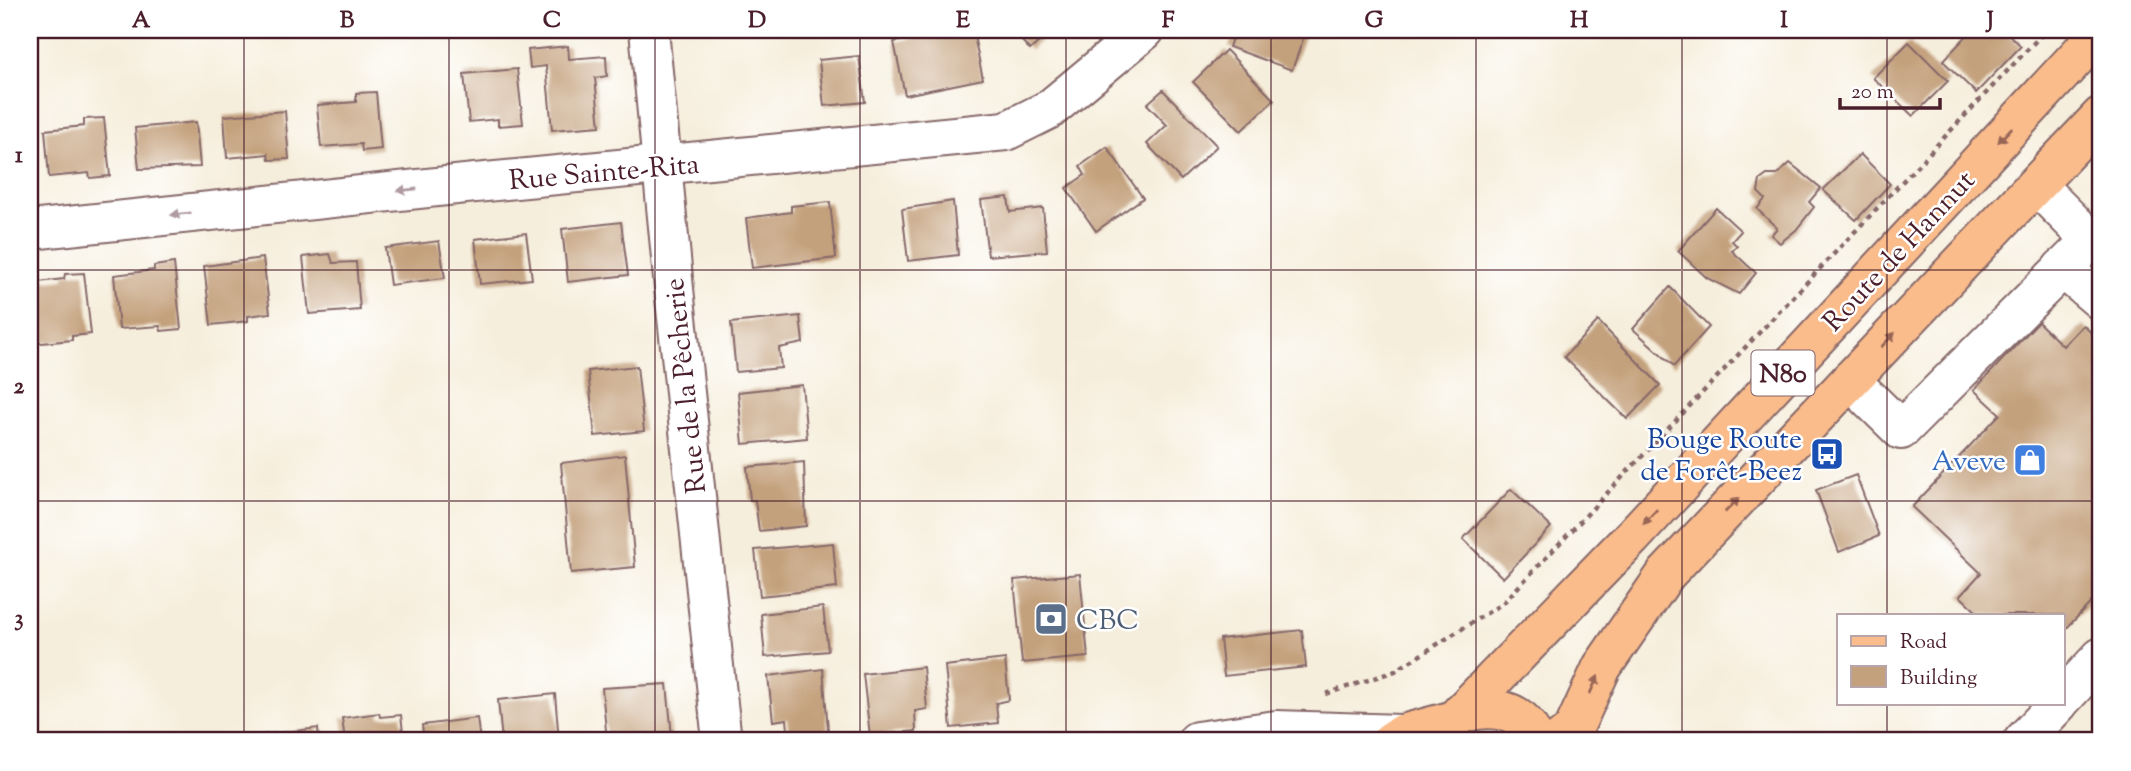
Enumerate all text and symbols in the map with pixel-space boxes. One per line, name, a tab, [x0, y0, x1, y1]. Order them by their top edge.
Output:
text: A	[132, 5, 151, 38]
text: B	[340, 5, 355, 38]
text: C	[543, 5, 561, 38]
text: D	[748, 5, 766, 38]
text: E	[956, 5, 970, 38]
text: F	[1162, 5, 1175, 38]
text: G	[1365, 5, 1384, 38]
text: H	[1570, 5, 1589, 38]
text: I	[1780, 5, 1788, 38]
text: J	[1985, 5, 1994, 38]
scale bar	[1840, 66, 1940, 110]
text: 20 m	[1851, 78, 1894, 108]
one-way arrow	[1997, 126, 2013, 143]
text: 1	[15, 140, 23, 173]
street label: Rue Sainte-Rita	[507, 146, 701, 202]
street label: Route de Hannut	[1815, 162, 1986, 342]
one-way arrow	[396, 185, 418, 196]
one-way arrow	[170, 209, 192, 220]
street label: Rue de la Pêcherie	[656, 276, 718, 495]
one-way arrow	[1880, 332, 1896, 349]
road number: N80	[1752, 350, 1814, 396]
text: 2	[14, 371, 25, 404]
place label: Bouge Route de Forêt-Beez	[1640, 421, 1802, 493]
bus stop icon: Bouge Route de Forêt-Beez	[1808, 435, 1846, 473]
shop icon: Aveve	[2011, 441, 2049, 479]
place label: Aveve	[1931, 443, 2006, 483]
one-way arrow	[1723, 497, 1739, 514]
one-way arrow	[1642, 508, 1658, 525]
bank icon: CBC	[1032, 600, 1070, 638]
place label: CBC	[1076, 602, 1139, 642]
text: 3	[14, 603, 24, 636]
legend	[1837, 614, 2064, 704]
text: Road	[1900, 628, 1947, 658]
text: Building	[1900, 664, 1977, 694]
one-way arrow	[1589, 674, 1600, 695]

